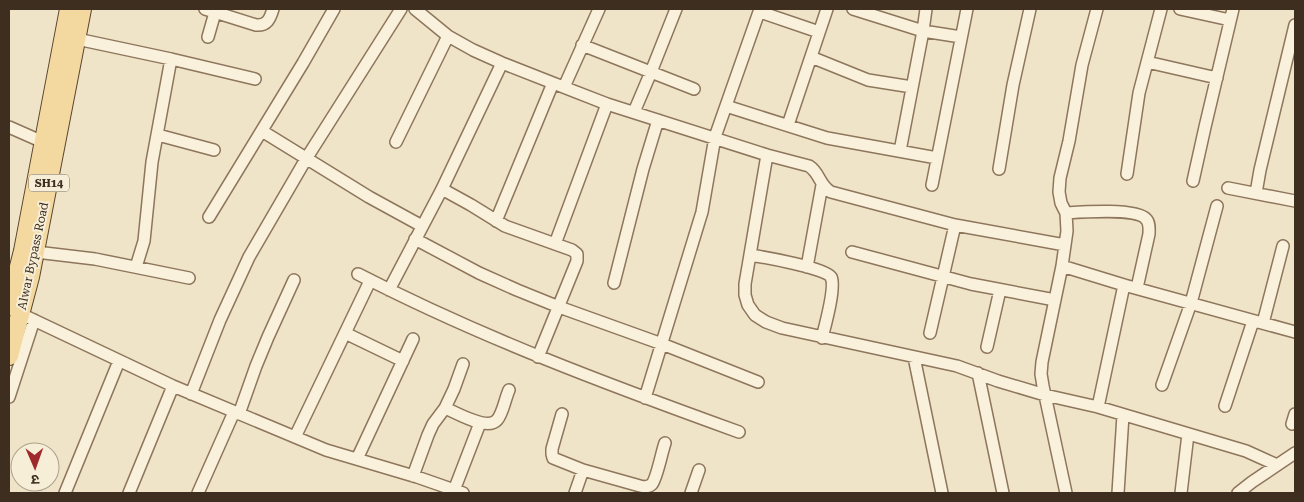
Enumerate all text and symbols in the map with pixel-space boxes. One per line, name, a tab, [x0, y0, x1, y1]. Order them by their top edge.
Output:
road number: SH14	[29, 174, 69, 192]
street label: Alwar Bypass Road	[15, 201, 51, 311]
north arrow	[10, 442, 60, 492]
text: उ	[30, 472, 40, 488]

